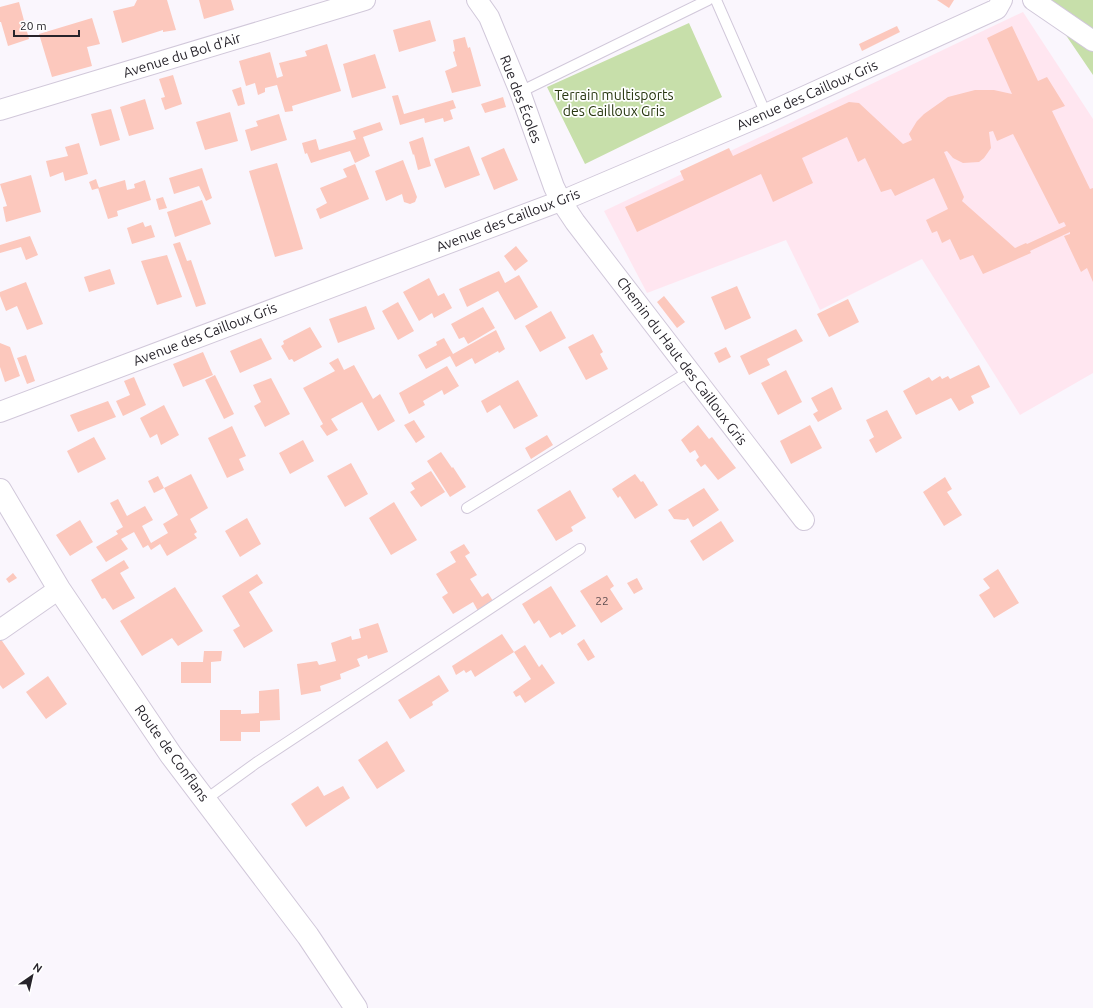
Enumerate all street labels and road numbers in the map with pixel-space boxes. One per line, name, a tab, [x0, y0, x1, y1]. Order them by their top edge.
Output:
street label: Avenue du Bol d'Air	[121, 29, 243, 81]
street label: Rue des Écoles	[497, 52, 546, 145]
street label: Avenue des Cailloux Gris	[734, 57, 880, 133]
street label: Avenue des Cailloux Gris	[434, 185, 582, 255]
street label: Chemin du Haut des Cailloux Gris	[614, 274, 750, 448]
street label: Avenue des Cailloux Gris	[131, 299, 279, 369]
street label: Route de Conflans	[132, 702, 212, 804]

